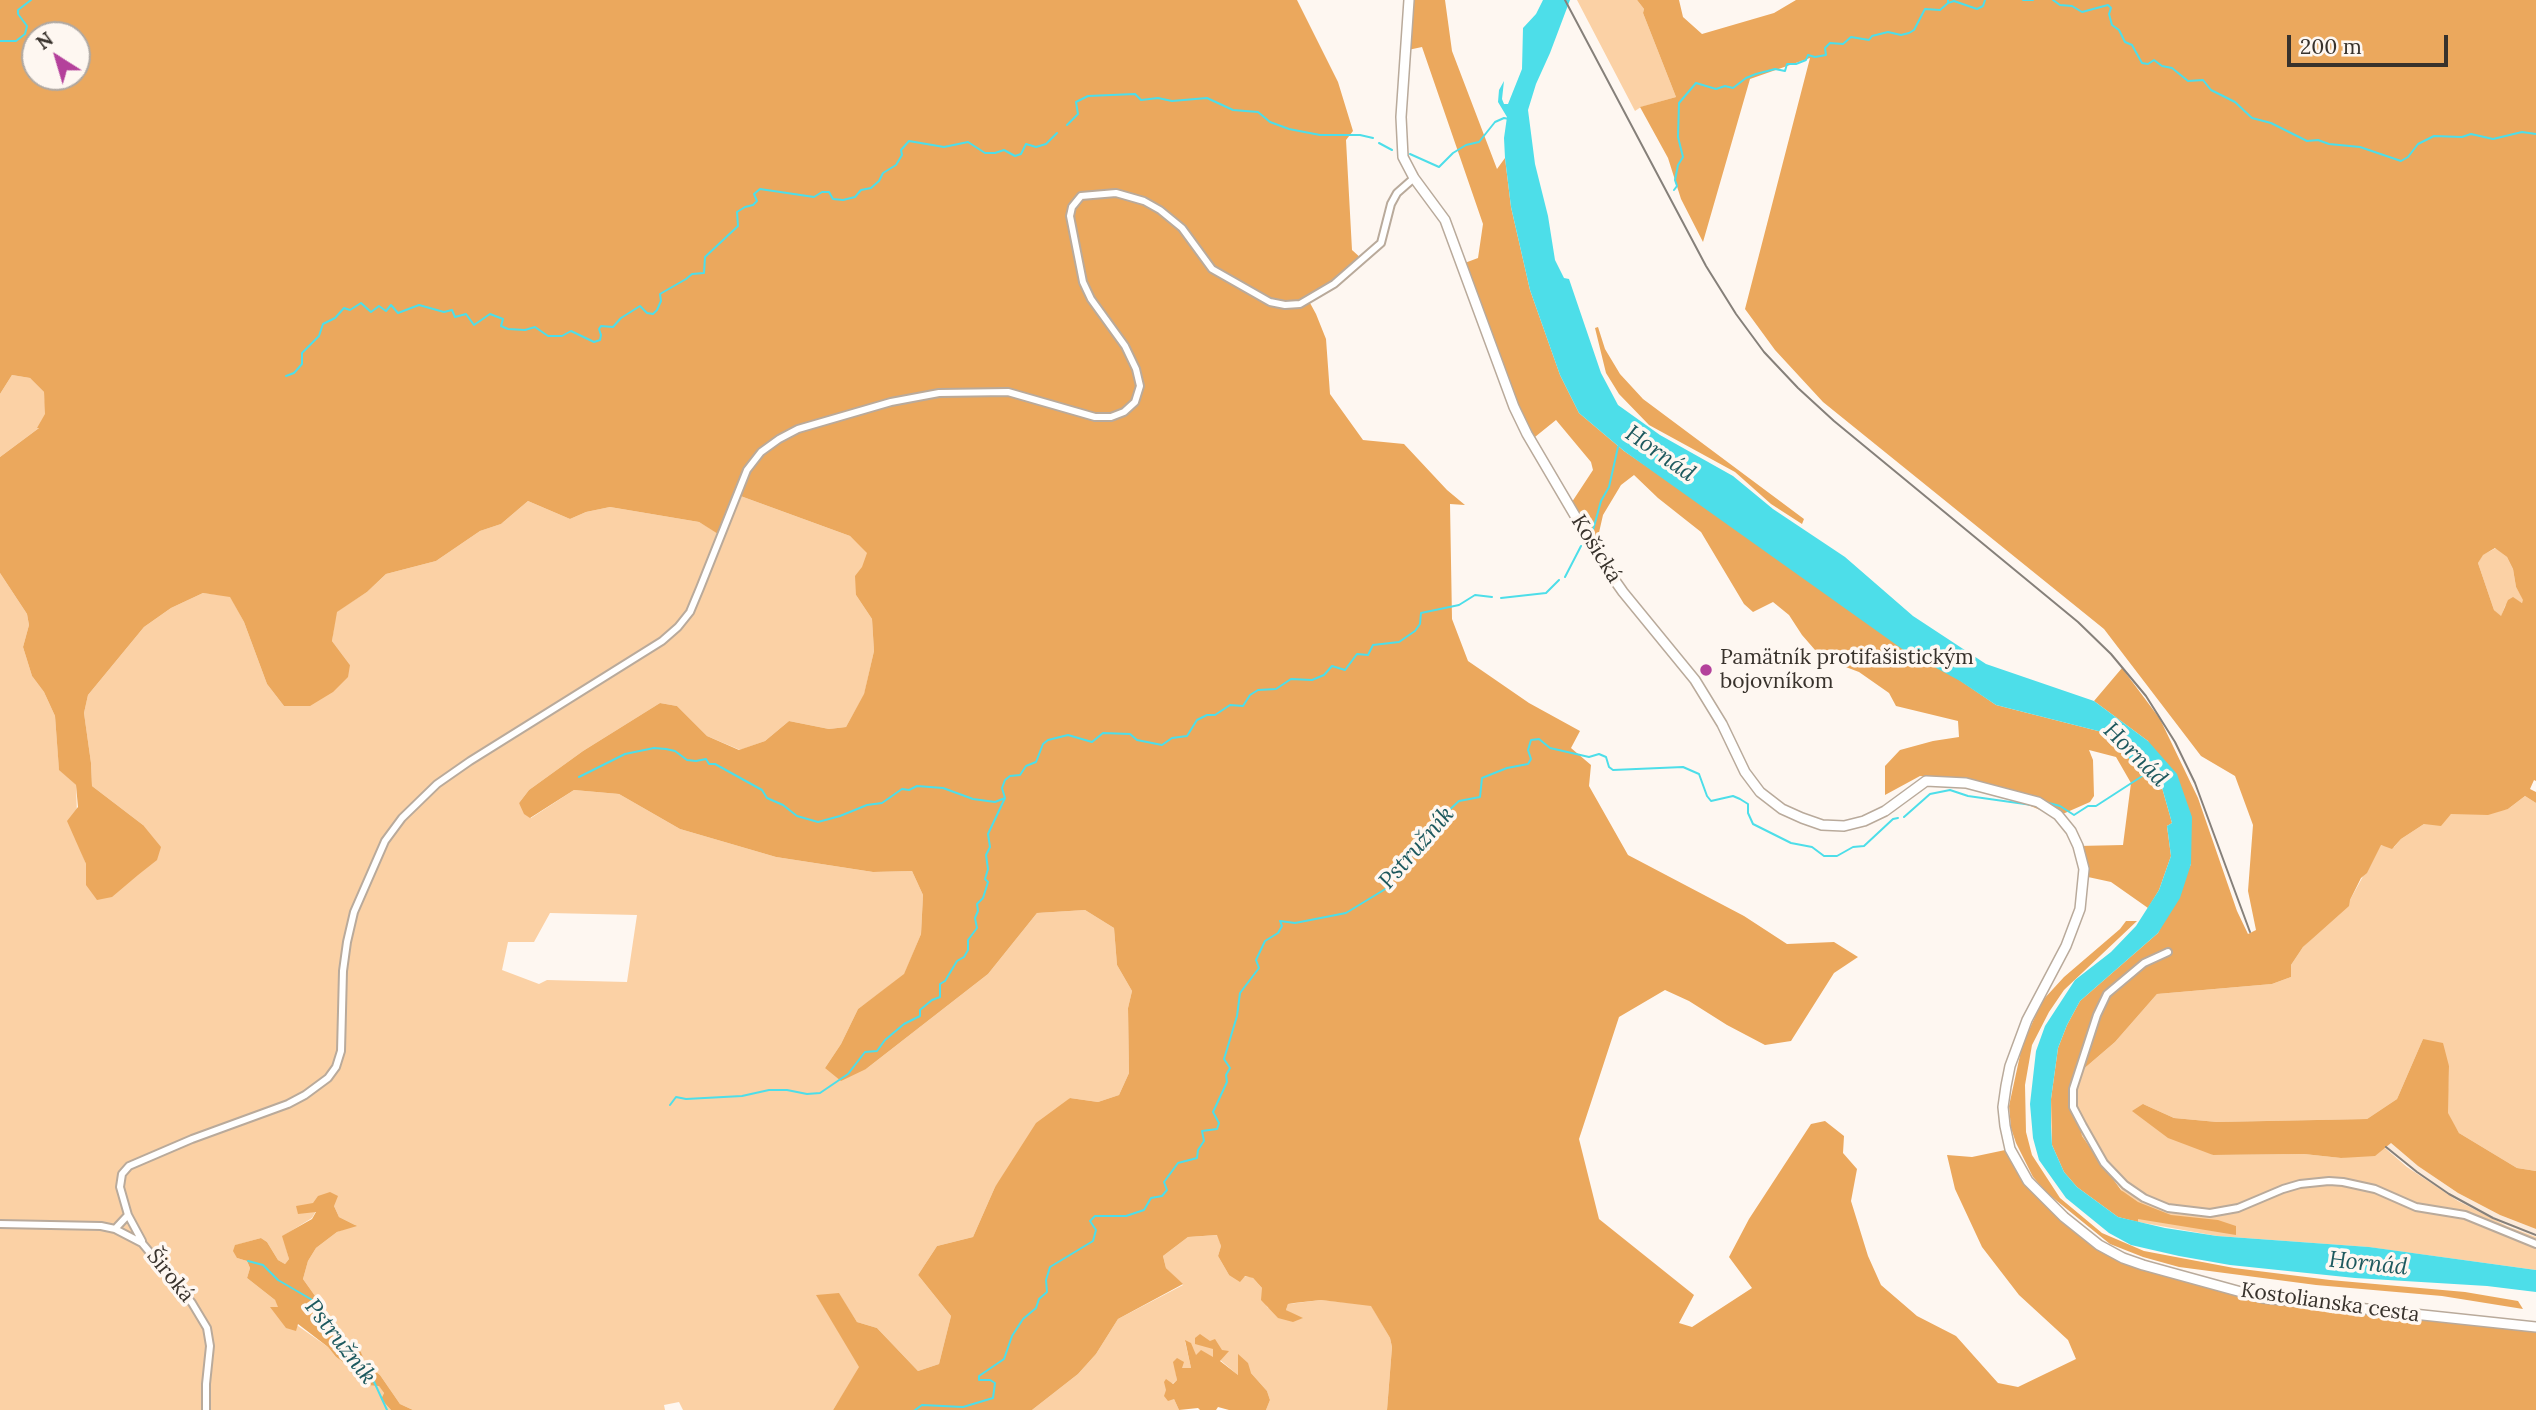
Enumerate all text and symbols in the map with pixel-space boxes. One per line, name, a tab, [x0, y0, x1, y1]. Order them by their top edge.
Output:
north arrow	[21, 21, 91, 91]
scale bar	[2291, 21, 2452, 65]
text: N	[31, 27, 58, 55]
text: 200 m	[2300, 33, 2362, 60]
water label: Hornád	[1620, 420, 1700, 488]
street label: Košická	[1565, 510, 1627, 588]
place label: Pamätník protifašistickým bojovníkom	[1720, 645, 1974, 695]
marker: Pamätník protifašistickým bojovníkom	[1698, 662, 1714, 678]
water label: Hornád	[2097, 717, 2173, 793]
water label: Pstružník	[1374, 801, 1460, 895]
street label: Široká	[141, 1244, 199, 1308]
water label: Hornád	[2327, 1246, 2409, 1282]
street label: Kostolianska cesta	[2239, 1278, 2421, 1328]
water label: Pstružník	[298, 1294, 382, 1390]

